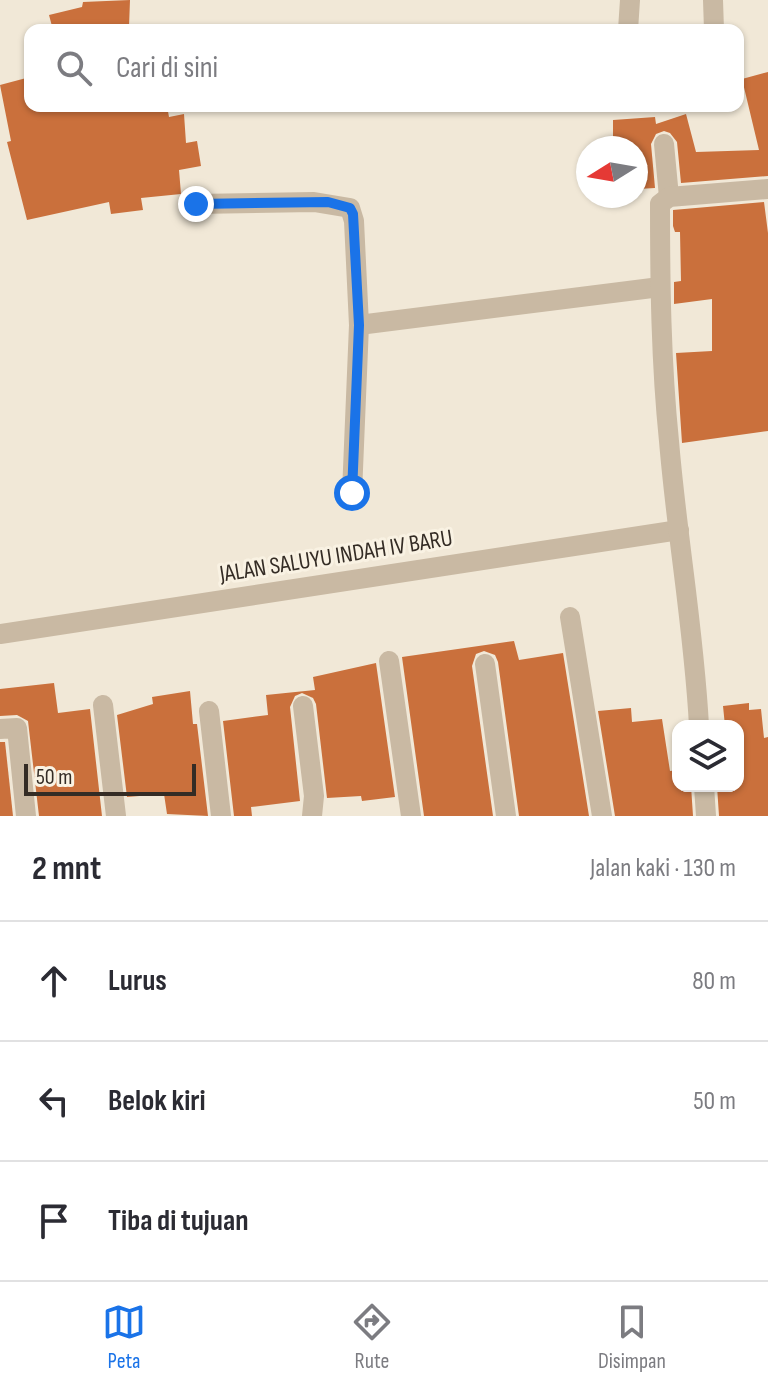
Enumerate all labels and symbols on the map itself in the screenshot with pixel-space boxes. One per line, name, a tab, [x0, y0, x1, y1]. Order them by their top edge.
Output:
north arrow	[576, 136, 648, 208]
route end	[178, 186, 214, 222]
route start	[334, 475, 370, 511]
street label: JALAN SALUYU INDAH IV BARU	[217, 523, 454, 589]
scale bar	[24, 760, 196, 796]

